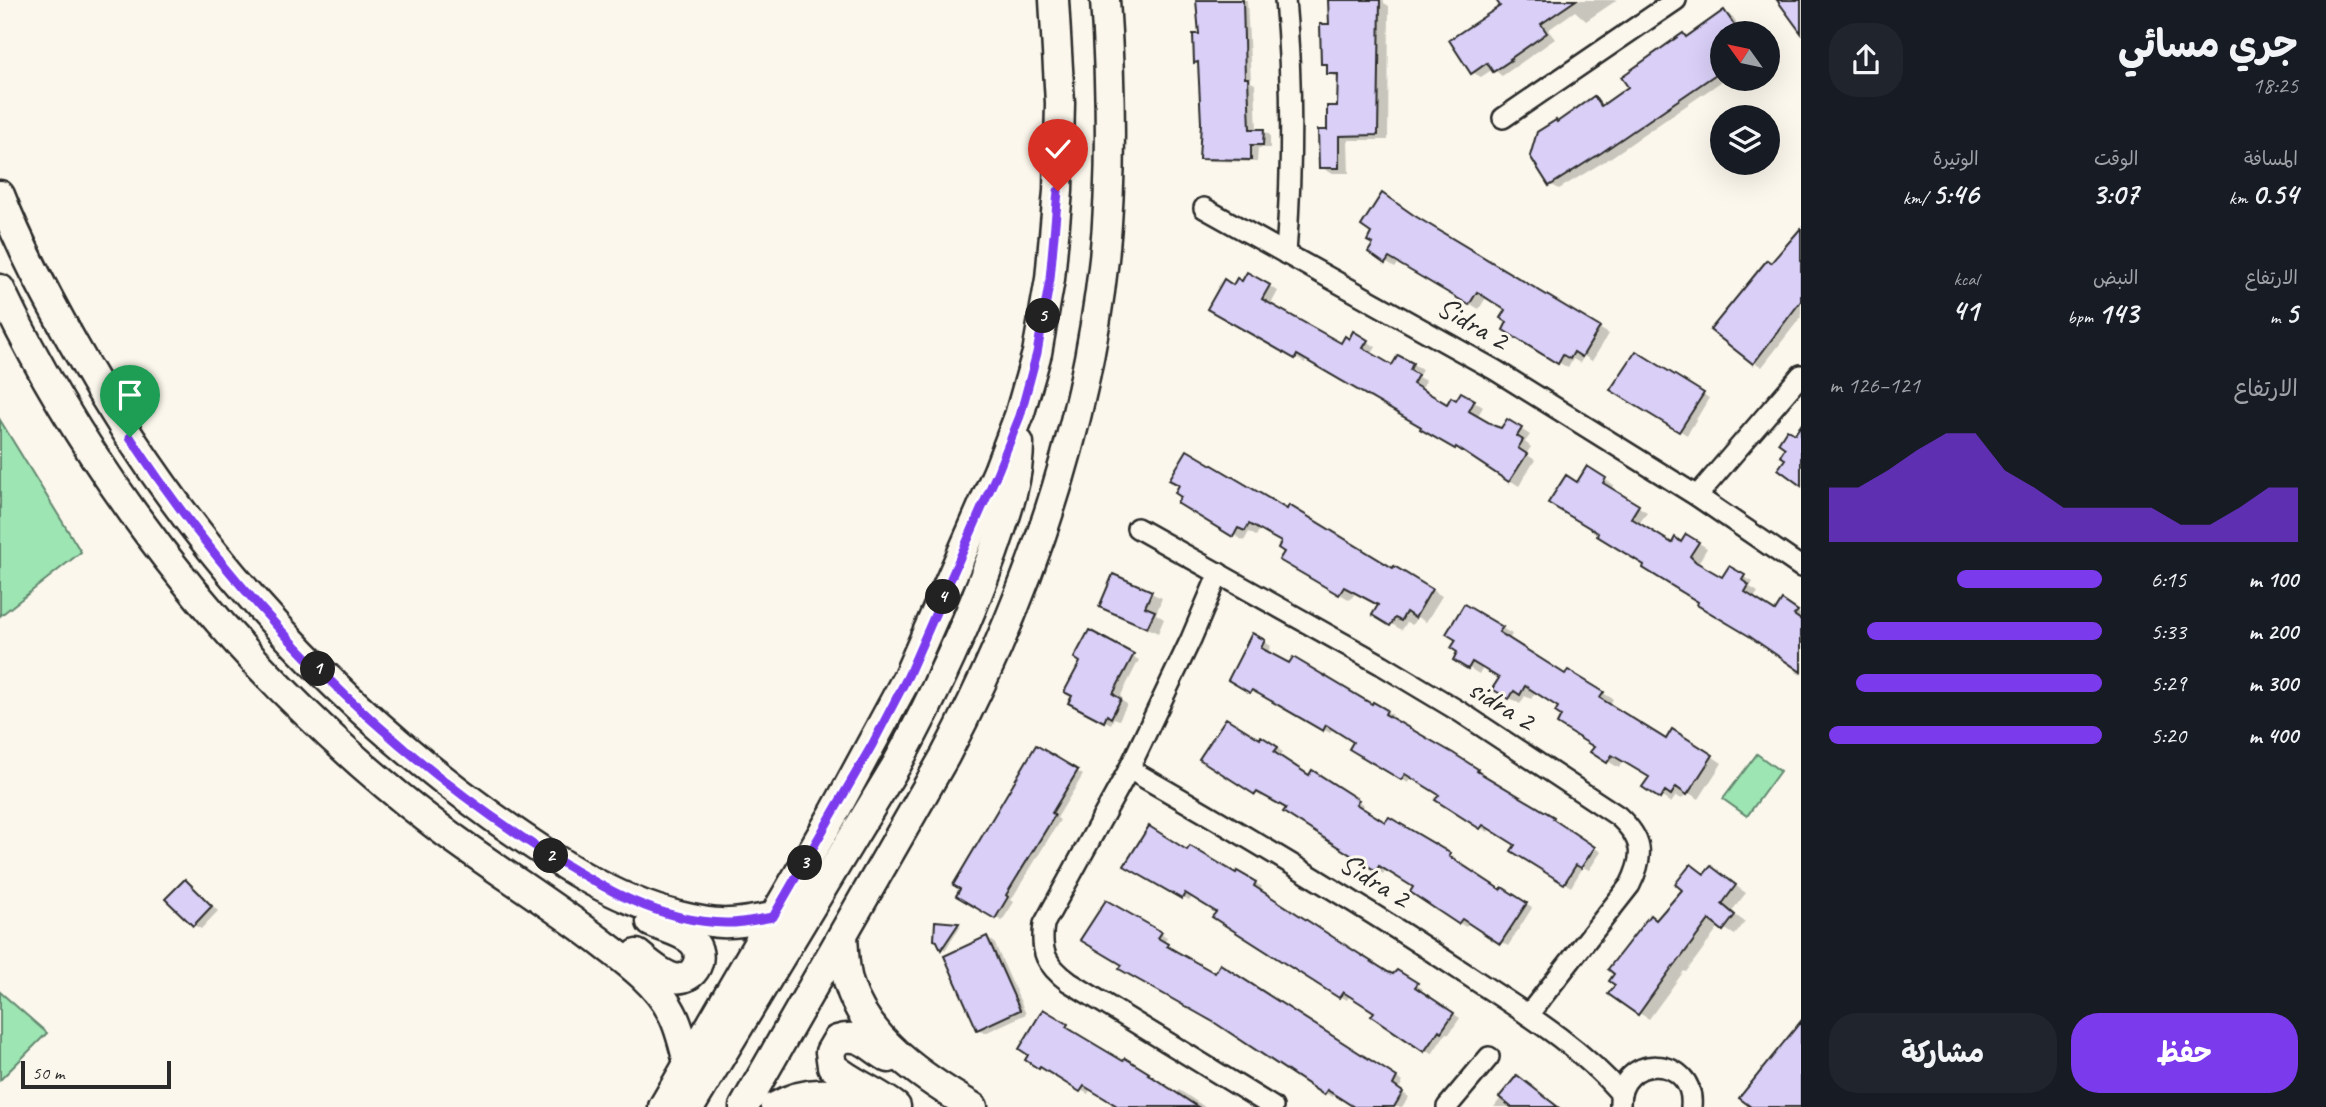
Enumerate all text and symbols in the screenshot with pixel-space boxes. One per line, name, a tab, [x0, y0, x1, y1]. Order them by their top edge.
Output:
north arrow	[1710, 21, 1780, 91]
map controls	[1710, 21, 1780, 175]
text: جري مسائي	[2118, 21, 2298, 68]
button: share	[1829, 23, 1903, 97]
text: 18:25	[2252, 71, 2298, 100]
button: layers	[1710, 105, 1780, 175]
pin	[1028, 119, 1088, 191]
icon: check	[1039, 130, 1077, 168]
text: الوتيرة	[1933, 147, 1979, 171]
text: الوقت	[2094, 147, 2138, 171]
text: المسافة	[2244, 147, 2298, 171]
text: 5:46	[1932, 175, 1979, 213]
text: 3:07	[2092, 175, 2138, 213]
text: 0.54	[2252, 175, 2298, 213]
text: /km	[1903, 186, 1932, 210]
text: km	[2229, 186, 2252, 210]
text: النبض	[2093, 266, 2138, 290]
text: الارتفاع	[2245, 266, 2298, 290]
text: kcal	[1954, 267, 1979, 291]
street label: Sidra 2	[1431, 288, 1518, 360]
text: 41	[1952, 291, 1979, 329]
text: 143	[2098, 294, 2138, 332]
text: 5	[2285, 294, 2298, 332]
pin: 5	[1026, 298, 1060, 334]
text: 5	[1038, 303, 1047, 327]
text: bpm	[2067, 305, 2098, 329]
text: m	[2270, 305, 2285, 329]
pin	[100, 365, 160, 437]
text: 121–126 m	[1829, 371, 1920, 400]
text: الارتفاع	[2234, 374, 2298, 403]
icon: arrive	[111, 376, 149, 414]
text: 6:15	[2150, 565, 2186, 594]
text: 100 m	[2248, 565, 2298, 594]
pin: 4	[926, 580, 960, 614]
text: 4	[938, 584, 947, 608]
text: 5:33	[2150, 617, 2186, 646]
text: 200 m	[2248, 617, 2298, 646]
pin: 1	[300, 652, 336, 686]
text: 1	[313, 656, 322, 680]
street label: sidra 2	[1462, 669, 1544, 740]
text: 5:29	[2150, 669, 2186, 698]
text: 300 m	[2248, 669, 2298, 698]
text: 5:20	[2150, 721, 2186, 750]
text: 400 m	[2248, 721, 2298, 750]
pin: 2	[534, 838, 568, 874]
text: 2	[546, 843, 555, 867]
street label: Sidra 2	[1333, 844, 1419, 918]
pin: 3	[788, 846, 822, 880]
text: 3	[800, 850, 809, 874]
button: مشاركة	[1829, 1013, 2057, 1093]
button: حفظ	[2071, 1013, 2298, 1093]
scale bar	[21, 1058, 172, 1090]
text: 50 m	[32, 1061, 64, 1085]

